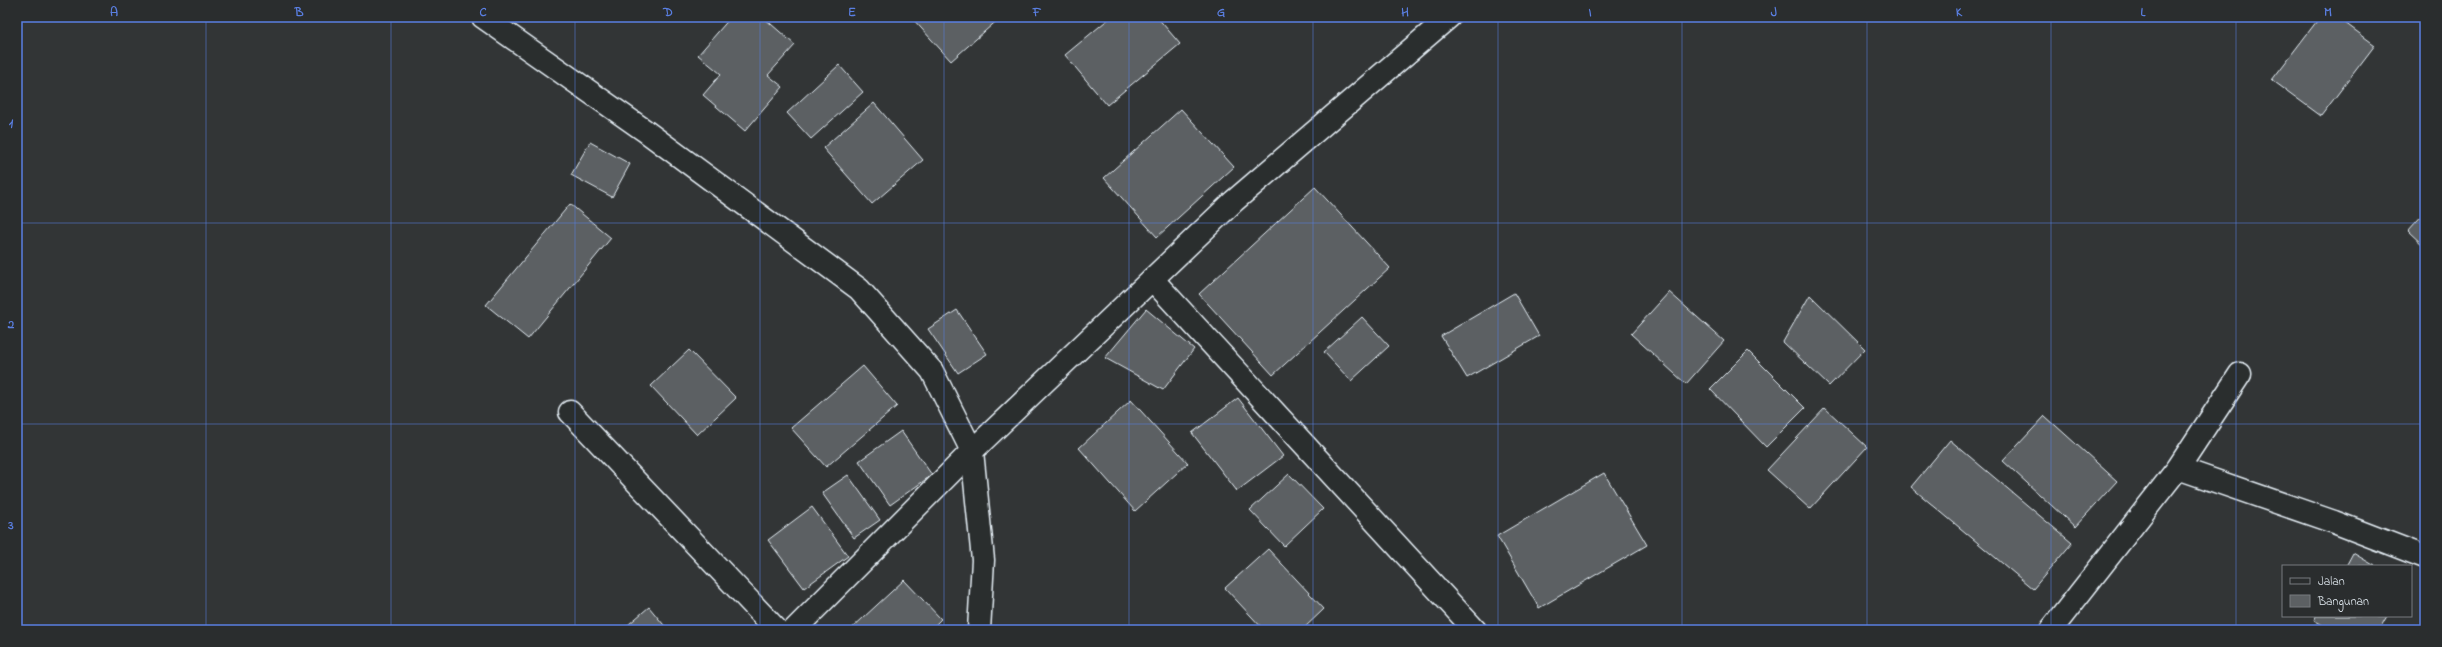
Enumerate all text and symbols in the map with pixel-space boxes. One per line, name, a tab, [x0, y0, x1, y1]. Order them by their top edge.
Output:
text: A	[110, 3, 118, 22]
text: B	[294, 3, 304, 22]
text: C	[479, 3, 487, 22]
text: D	[662, 3, 673, 22]
text: E	[848, 3, 856, 22]
text: F	[1032, 3, 1042, 22]
text: G	[1217, 3, 1225, 22]
text: H	[1401, 3, 1409, 22]
text: I	[1588, 3, 1592, 22]
text: J	[1771, 3, 1777, 22]
text: K	[1956, 3, 1963, 22]
text: L	[2141, 3, 2147, 22]
text: M	[2324, 3, 2332, 22]
text: 1	[9, 114, 14, 133]
text: 2	[7, 315, 15, 334]
text: 3	[7, 516, 14, 535]
legend	[2282, 565, 2412, 617]
text: Jalan	[2318, 573, 2345, 591]
text: Bangunan	[2317, 593, 2369, 612]

